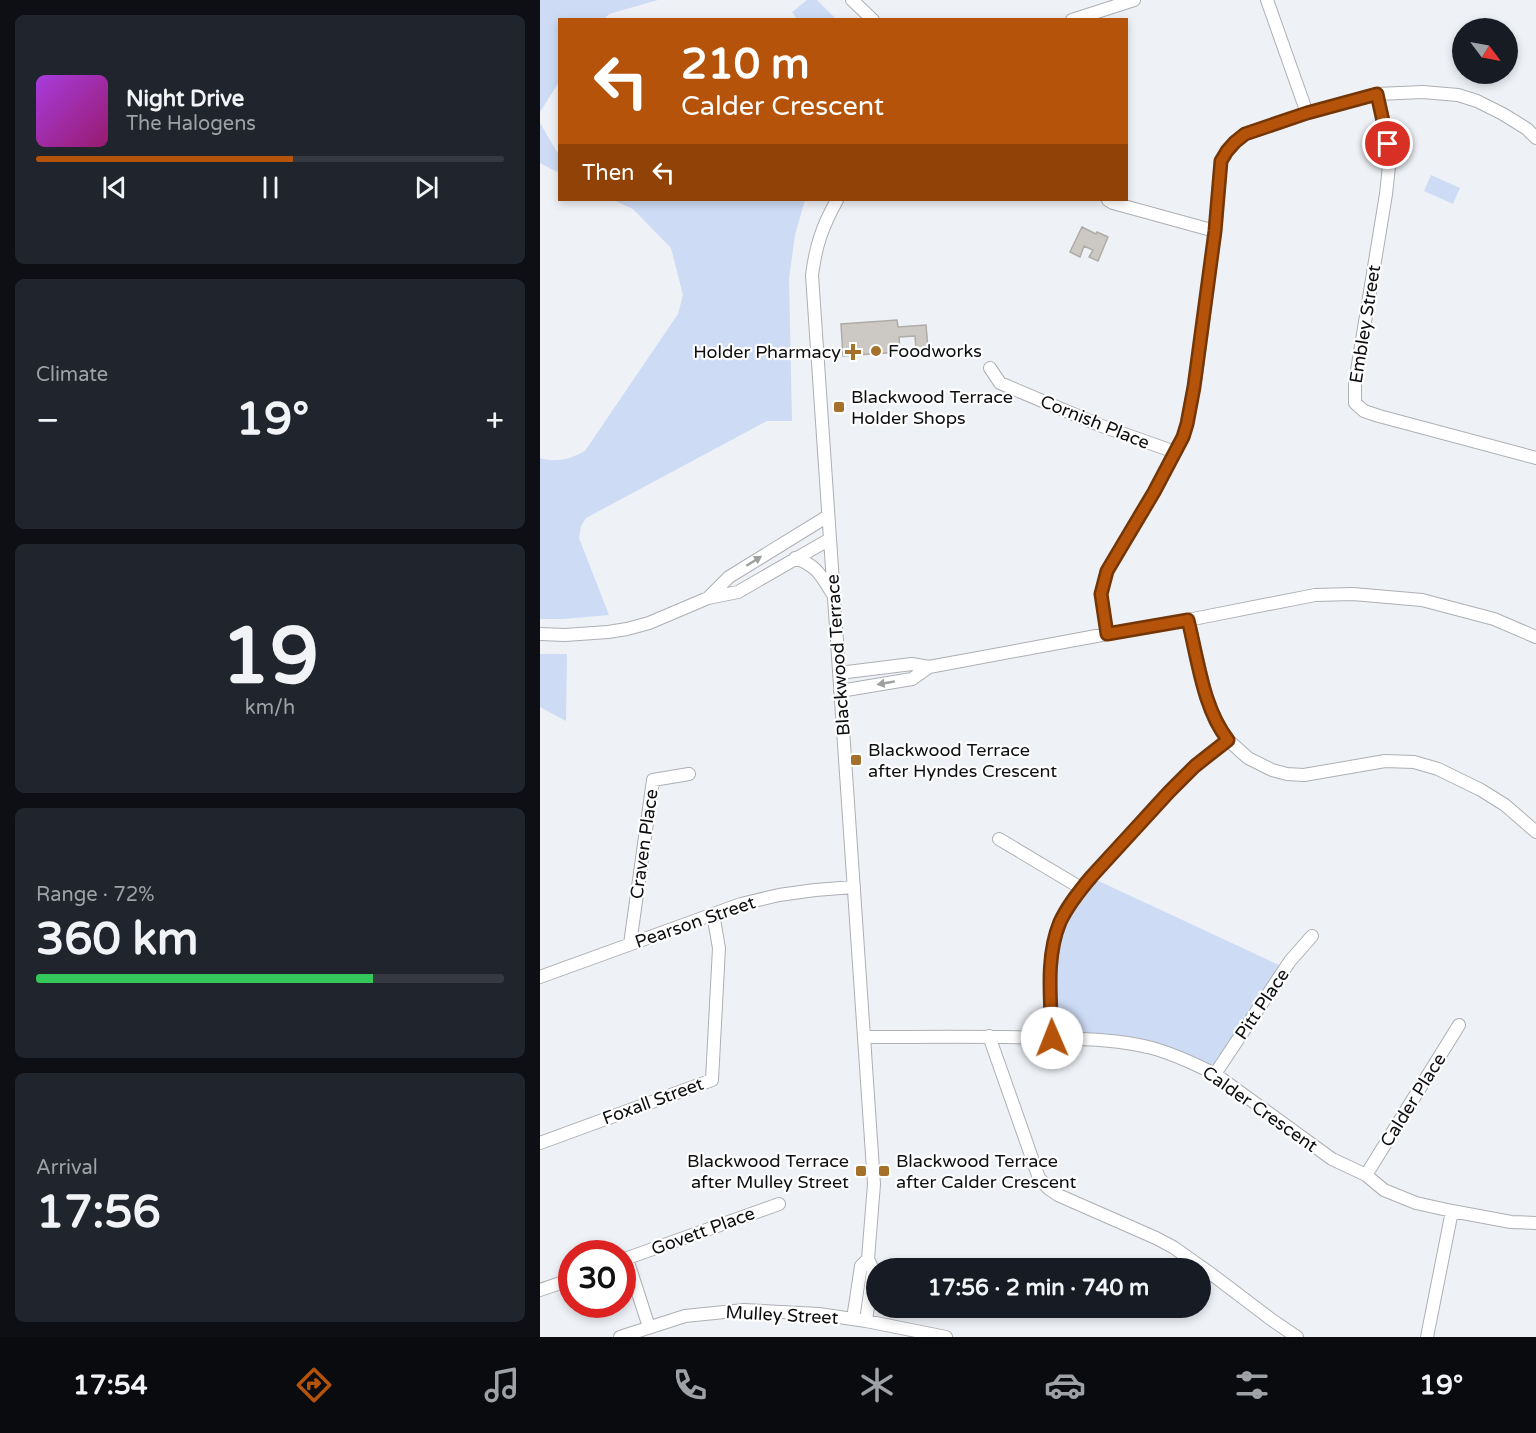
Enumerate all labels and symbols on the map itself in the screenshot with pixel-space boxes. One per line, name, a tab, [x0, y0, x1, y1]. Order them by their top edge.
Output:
north arrow	[1452, 18, 1518, 84]
pin	[1362, 118, 1413, 169]
street label: Embley Street	[1345, 263, 1385, 385]
place label: Foodworks	[888, 340, 982, 362]
place label: Holder Pharmacy	[693, 341, 841, 363]
marker: Foodworks	[869, 344, 883, 358]
marker: Holder Pharmacy	[846, 345, 860, 359]
place label: Blackwood Terrace Holder Shops	[851, 386, 1013, 429]
street label: Cornish Place	[1037, 390, 1153, 454]
marker: Blackwood Terrace Holder Shops	[832, 400, 846, 414]
one-way arrow	[746, 556, 762, 567]
street label: Blackwood Terrace	[821, 573, 855, 737]
one-way arrow	[876, 679, 895, 688]
place label: Blackwood Terrace after Hyndes Crescent	[868, 739, 1057, 782]
marker: Blackwood Terrace after Hyndes Crescent	[849, 753, 863, 767]
street label: Craven Place	[625, 788, 663, 900]
street label: Pearson Street	[632, 891, 758, 953]
street label: Pitt Place	[1230, 964, 1294, 1044]
position arrow	[1020, 1006, 1084, 1070]
street label: Calder Place	[1375, 1049, 1451, 1151]
street label: Calder Crescent	[1198, 1061, 1322, 1157]
street label: Foxall Street	[599, 1073, 707, 1129]
place label: Blackwood Terrace after Mulley Street	[687, 1150, 849, 1193]
place label: Blackwood Terrace after Calder Crescent	[896, 1150, 1077, 1193]
marker: Blackwood Terrace after Mulley Street	[854, 1164, 868, 1178]
marker: Blackwood Terrace after Calder Crescent	[877, 1164, 891, 1178]
street label: Govett Place	[648, 1202, 758, 1260]
speed limit sign: 30	[558, 1240, 636, 1318]
street label: Mulley Street	[725, 1301, 839, 1329]

